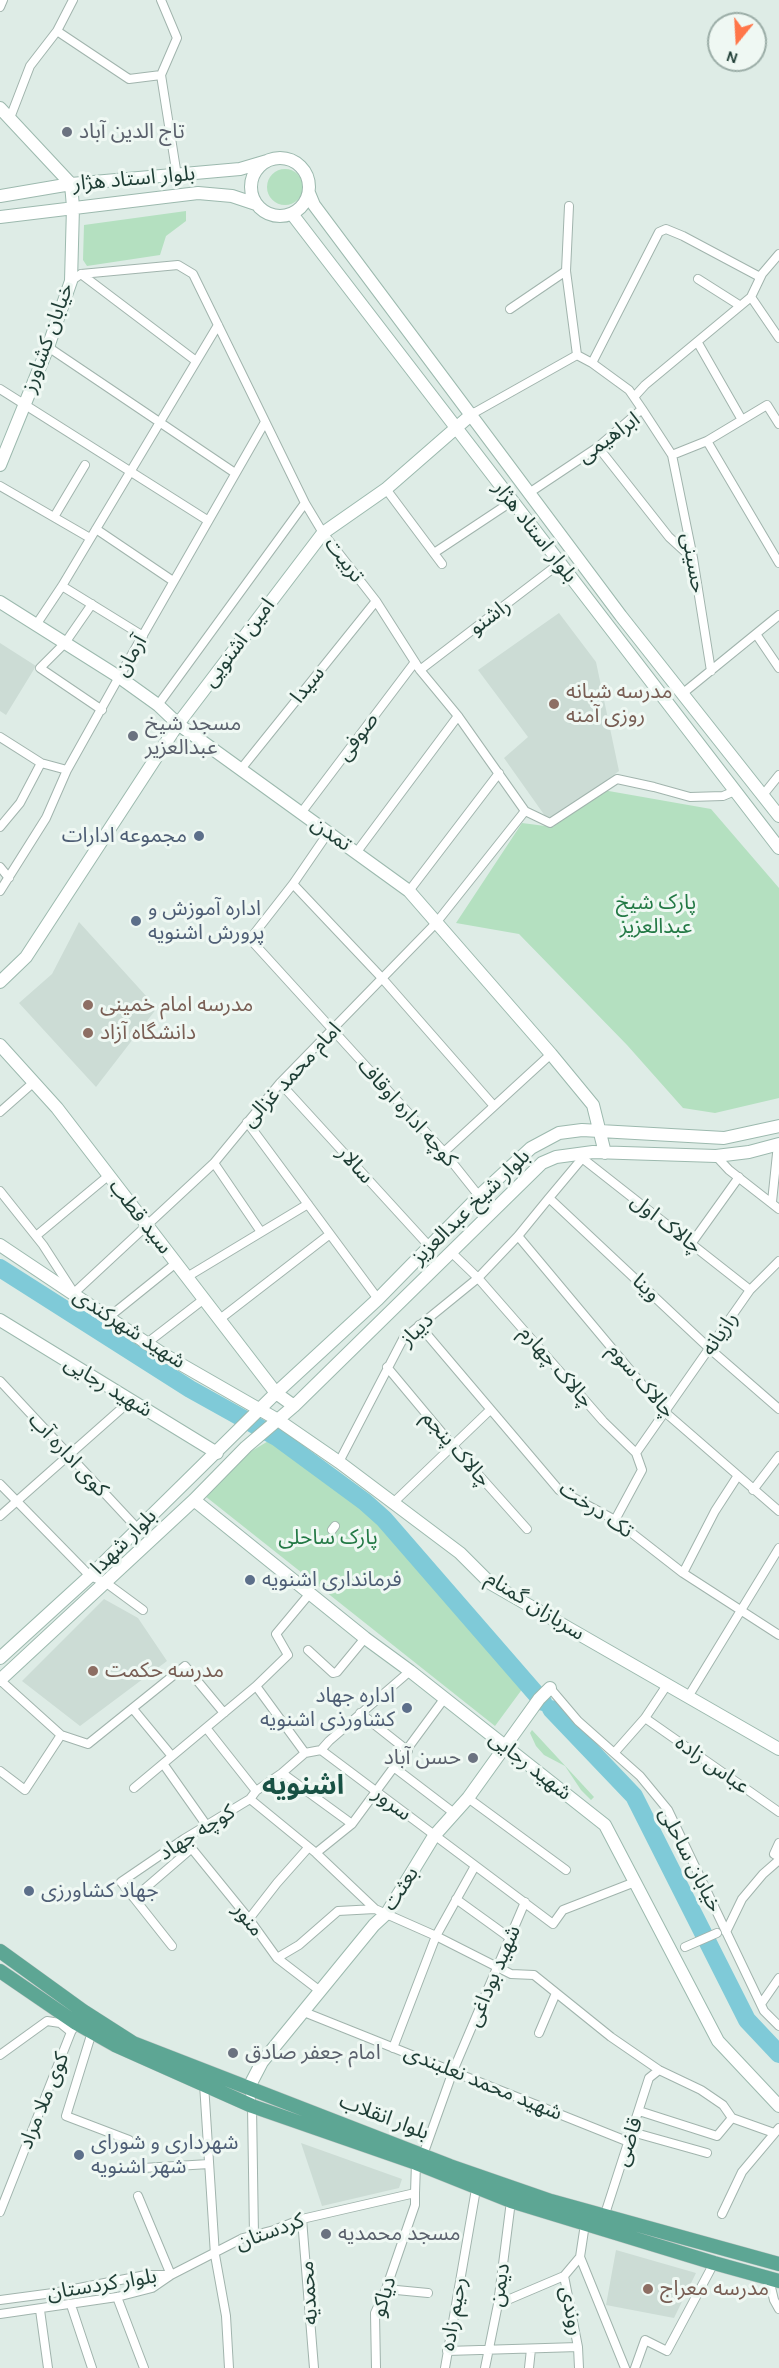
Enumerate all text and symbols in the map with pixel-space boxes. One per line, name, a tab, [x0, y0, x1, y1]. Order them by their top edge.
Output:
north arrow	[707, 12, 767, 72]
text: N	[724, 47, 740, 69]
place label: تاج الدین آباد	[79, 119, 185, 145]
marker: تاج الدین آباد	[60, 125, 74, 139]
street label: بلوار استاد هژار	[72, 161, 196, 197]
street label: خیابان کشاورز	[17, 280, 79, 396]
street label: ابراهیمی	[573, 407, 645, 469]
street label: بلوار استاد هژار	[487, 476, 583, 588]
street label: حسینی	[675, 531, 711, 595]
street label: تربیت	[319, 532, 369, 588]
street label: راشنو	[464, 593, 516, 641]
street label: امین اشنویی	[197, 594, 281, 692]
street label: آرمان	[109, 631, 153, 681]
street label: سیدا	[285, 661, 331, 709]
place label: مدرسه شبانه روزی آمنه	[566, 679, 673, 729]
marker: مدرسه شبانه روزی آمنه	[547, 697, 561, 711]
street label: صوفی	[332, 708, 384, 766]
place label: مسجد شیخ عبدالعزیر	[145, 711, 241, 761]
marker: مسجد شیخ عبدالعزیر	[126, 729, 140, 743]
street label: تمدن	[306, 811, 356, 857]
place label: مجموعه ادارات	[62, 823, 187, 849]
marker: مجموعه ادارات	[192, 829, 206, 843]
park label: پارک شیخ عبدالعزیز	[616, 890, 696, 940]
place label: اداره آموزش و پرورش اشنویه	[148, 896, 264, 946]
marker: اداره آموزش و پرورش اشنویه	[129, 914, 143, 928]
place label: مدرسه امام خمینی	[100, 992, 253, 1018]
marker: مدرسه امام خمینی	[81, 998, 95, 1012]
street label: امام محمد غزالی	[237, 1017, 347, 1133]
place label: دانشگاه آزاد	[100, 1020, 196, 1046]
marker: دانشگاه آزاد	[81, 1026, 95, 1040]
street label: کوچه اداره اوقاف	[352, 1054, 462, 1172]
street label: سالار	[331, 1141, 379, 1189]
street label: بلوار شیخ عبدالعزیز	[406, 1144, 536, 1270]
street label: سید قطب	[103, 1175, 177, 1259]
street label: چالاک اول	[626, 1188, 706, 1260]
street label: وینا	[627, 1269, 665, 1307]
street label: شهید شهرکندی	[68, 1283, 190, 1375]
street label: رازیانه	[696, 1307, 744, 1361]
street label: دیباز	[395, 1308, 439, 1352]
street label: چالاک چهارم	[514, 1321, 598, 1413]
street label: چالاک سوم	[602, 1339, 680, 1423]
street label: شهید رجایی	[59, 1351, 157, 1423]
street label: چالاک پنجم	[416, 1406, 496, 1492]
street label: کوی اداره آب	[23, 1408, 113, 1502]
street label: تک درخت	[554, 1476, 638, 1544]
street label: بلوار شهدا	[86, 1504, 162, 1580]
park label: پارک ساحلی	[278, 1525, 378, 1551]
street label: سربازان گمنام	[481, 1566, 589, 1646]
place label: فرمانداری اشنویه	[262, 1567, 402, 1593]
marker: فرمانداری اشنویه	[243, 1573, 257, 1587]
place label: مدرسه حکمت	[105, 1658, 224, 1684]
marker: مدرسه حکمت	[86, 1664, 100, 1678]
place label: اداره جهاد کشاورذی اشنویه	[260, 1683, 395, 1733]
marker: اداره جهاد کشاورذی اشنویه	[400, 1701, 414, 1715]
street label: شهید رجایی	[484, 1726, 576, 1806]
street label: عباس زاده	[670, 1730, 754, 1800]
place label: حسن آباد	[384, 1745, 461, 1771]
marker: حسن آباد	[466, 1751, 480, 1765]
district label: اشنویه	[262, 1770, 344, 1802]
street label: سرور	[368, 1781, 416, 1827]
street label: کوچه جهاد	[154, 1800, 240, 1866]
street label: خیابان ساحلی	[653, 1803, 727, 1917]
street label: بعثت	[378, 1862, 424, 1916]
place label: جهاد کشاورزی	[41, 1878, 159, 1904]
marker: جهاد کشاورزی	[22, 1884, 36, 1898]
street label: منور	[227, 1898, 269, 1942]
street label: شهید بوداغی	[461, 1922, 527, 2030]
place label: امام جعفر صادق	[245, 2040, 381, 2066]
street label: شهید محمد نعلبندی	[400, 2040, 566, 2126]
marker: امام جعفر صادق	[226, 2046, 240, 2060]
street label: کوی ملا مراد	[13, 2049, 75, 2153]
street label: بلوار انقلاب	[336, 2088, 432, 2146]
street label: قاضی	[609, 2114, 649, 2170]
place label: شهرداری و شورای شهر اشنویه	[91, 2130, 238, 2180]
marker: شهرداری و شورای شهر اشنویه	[72, 2148, 86, 2162]
street label: کردستان	[232, 2208, 308, 2256]
place label: مسجد محمدیه	[338, 2221, 461, 2247]
marker: مسجد محمدیه	[319, 2227, 333, 2241]
street label: محمدیه	[294, 2260, 324, 2326]
street label: دیمن	[484, 2261, 516, 2309]
street label: بلوار کردستان	[45, 2264, 159, 2306]
street label: دیاکو	[366, 2274, 402, 2320]
street label: رحیم زاده	[435, 2275, 473, 2353]
place label: مدرسه معراج	[660, 2276, 769, 2302]
marker: مدرسه معراج	[641, 2282, 655, 2296]
street label: روندی	[554, 2284, 588, 2338]

